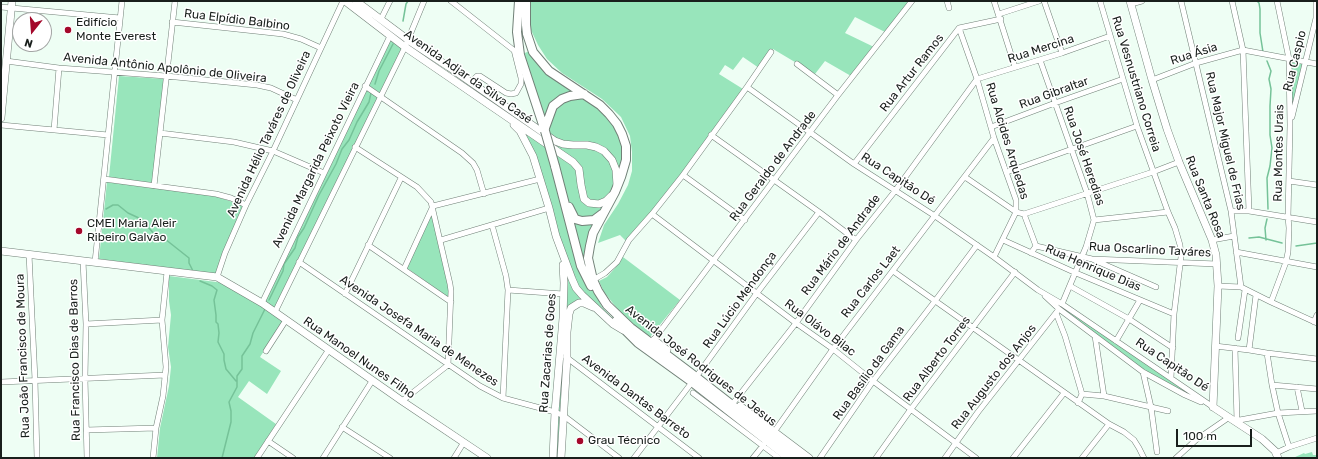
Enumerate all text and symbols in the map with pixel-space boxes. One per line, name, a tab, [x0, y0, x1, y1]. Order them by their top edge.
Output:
street label: Rua Elpídio Balbino	[183, 6, 291, 34]
north arrow	[12, 12, 52, 52]
street label: Rua Vesnustriano Correia	[1108, 14, 1164, 154]
place label: Edifício Monte Everest	[76, 16, 156, 44]
marker: Edifício Monte Everest	[63, 25, 73, 35]
street label: Avenida Adjar da Silva Casé	[401, 27, 535, 127]
street label: Rua Caspio	[1280, 29, 1310, 93]
street label: Rua Artur Ramos	[877, 31, 947, 115]
street label: Rua Mercina	[1006, 32, 1076, 66]
text: N	[23, 36, 34, 50]
street label: Rua Ásia	[1169, 40, 1219, 68]
street label: Avenida Hélio Taváres de Oliveira	[224, 48, 314, 220]
street label: Avenida Antônio Apolônio de Oliveira	[63, 50, 267, 86]
street label: Rua Major Miguel de Frias	[1202, 70, 1248, 212]
street label: Rua Gibraltar	[1017, 74, 1091, 112]
street label: Avenida Margarida Peixoto Vieira	[270, 80, 362, 250]
street label: Rua Alcides Arquedas	[982, 81, 1032, 201]
street label: Rua José Heredias	[1060, 104, 1108, 208]
street label: Rua Montes Urais	[1271, 104, 1287, 202]
street label: Rua Geraldo de Andrade	[727, 108, 819, 224]
street label: Rua Capitão Dé	[858, 150, 938, 208]
street label: Rua Santa Rosa	[1182, 154, 1228, 240]
street label: Rua Mário de Andrade	[798, 192, 884, 298]
place label: CMEI Maria Aleir Ribeiro Galvão	[87, 217, 176, 245]
marker: CMEI Maria Aleir Ribeiro Galvão	[74, 226, 84, 236]
street label: Rua Oscarlino Taváres	[1089, 240, 1211, 260]
street label: Rua Henrique Dias	[1043, 241, 1143, 295]
street label: Rua Carlos Laet	[838, 243, 904, 321]
street label: Rua Lúcio Mendonça	[700, 249, 780, 351]
street label: Avenida Josefa Maria de Menezes	[337, 272, 501, 390]
street label: Rua João Francisco de Moura	[13, 274, 33, 438]
street label: Rua Francisco Dias de Barros	[66, 279, 84, 441]
street label: Rua Zacarias de Goes	[537, 293, 559, 413]
street label: Rua Olávo Bilac	[782, 297, 858, 359]
street label: Avenida José Rodrigues de Jesus	[622, 302, 780, 430]
street label: Rua Manoel Nunes Filho	[300, 314, 418, 402]
street label: Rua Alberto Torres	[900, 314, 974, 404]
street label: Rua Augusto dos Anjos	[949, 322, 1039, 432]
street label: Rua Basílio da Gama	[830, 323, 908, 423]
street label: Rua Capitão Dé	[1133, 335, 1211, 395]
street label: Avenida Dantas Barreto	[579, 352, 693, 442]
scale bar	[1178, 421, 1254, 447]
text: 100 m	[1183, 429, 1217, 443]
place label: Grau Técnico	[588, 434, 660, 448]
marker: Grau Técnico	[575, 436, 585, 446]

